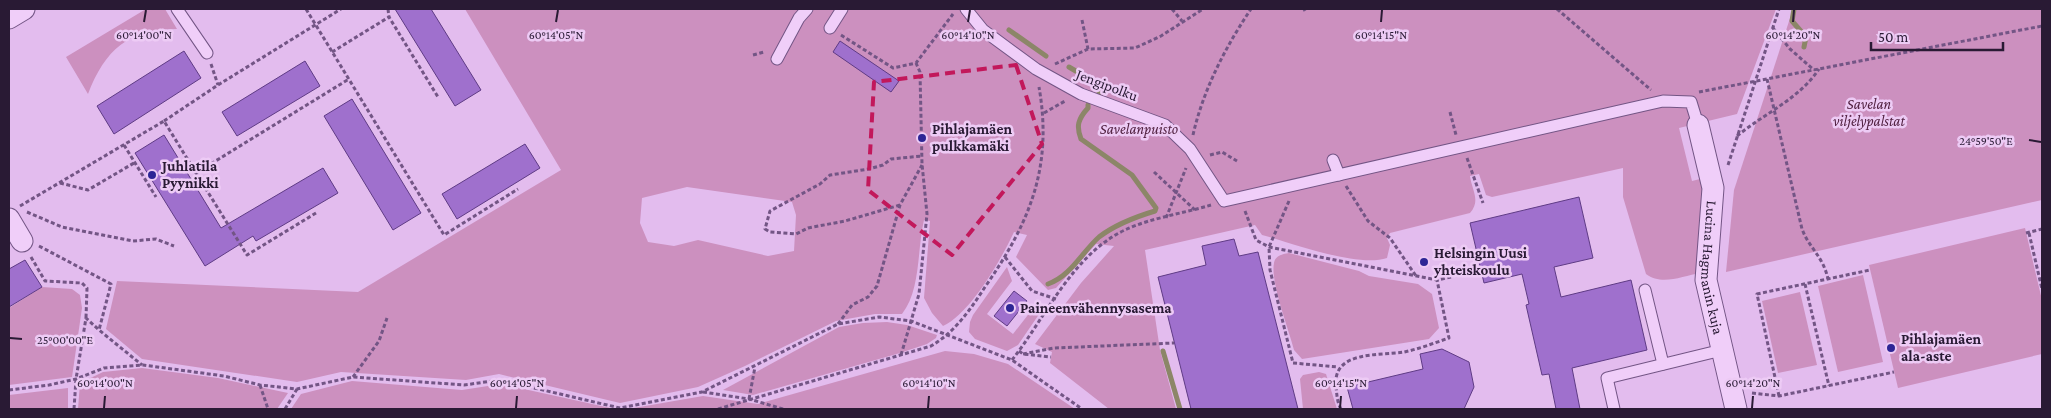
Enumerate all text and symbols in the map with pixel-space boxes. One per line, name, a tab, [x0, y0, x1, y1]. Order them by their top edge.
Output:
scale bar	[1871, 20, 2004, 52]
text: 60°14'00"N	[116, 28, 172, 42]
text: 60°14'05"N	[529, 28, 583, 42]
text: 60°14'10"N	[941, 28, 995, 42]
text: 60°14'15"N	[1355, 28, 1407, 42]
text: 60°14'20"N	[1766, 28, 1821, 42]
text: 50 m	[1878, 29, 1908, 45]
street label: Jengipolku	[1072, 65, 1140, 105]
park label: Savelan viljelypalstat	[1833, 96, 1905, 130]
place label: Pihlajamäen pulkkamäki	[932, 121, 1012, 154]
park label: Savelanpuisto	[1100, 121, 1178, 138]
marker: Pihlajamäen pulkkamäki	[916, 132, 928, 144]
text: 24°59'50"E	[1959, 134, 2013, 148]
place label: Juhlatila Pyynikki	[160, 158, 219, 191]
marker: Juhlatila Pyynikki	[146, 169, 158, 181]
street label: Lucina Hagmanin kuja	[1698, 200, 1726, 336]
place label: Helsingin Uusi yhteiskoulu	[1433, 245, 1528, 278]
marker: Helsingin Uusi yhteiskoulu	[1418, 256, 1430, 268]
place label: Paineenvähennysasema	[1020, 300, 1172, 316]
marker: Paineenvähennysasema	[1004, 302, 1016, 314]
place label: Pihlajamäen ala-aste	[1901, 331, 1981, 364]
text: 25°00'00"E	[37, 333, 94, 347]
marker: Pihlajamäen ala-aste	[1885, 342, 1897, 354]
text: 60°14'00"N	[77, 376, 133, 390]
text: 60°14'05"N	[490, 376, 544, 390]
text: 60°14'10"N	[902, 376, 956, 390]
text: 60°14'15"N	[1315, 376, 1367, 390]
text: 60°14'20"N	[1726, 376, 1781, 390]

